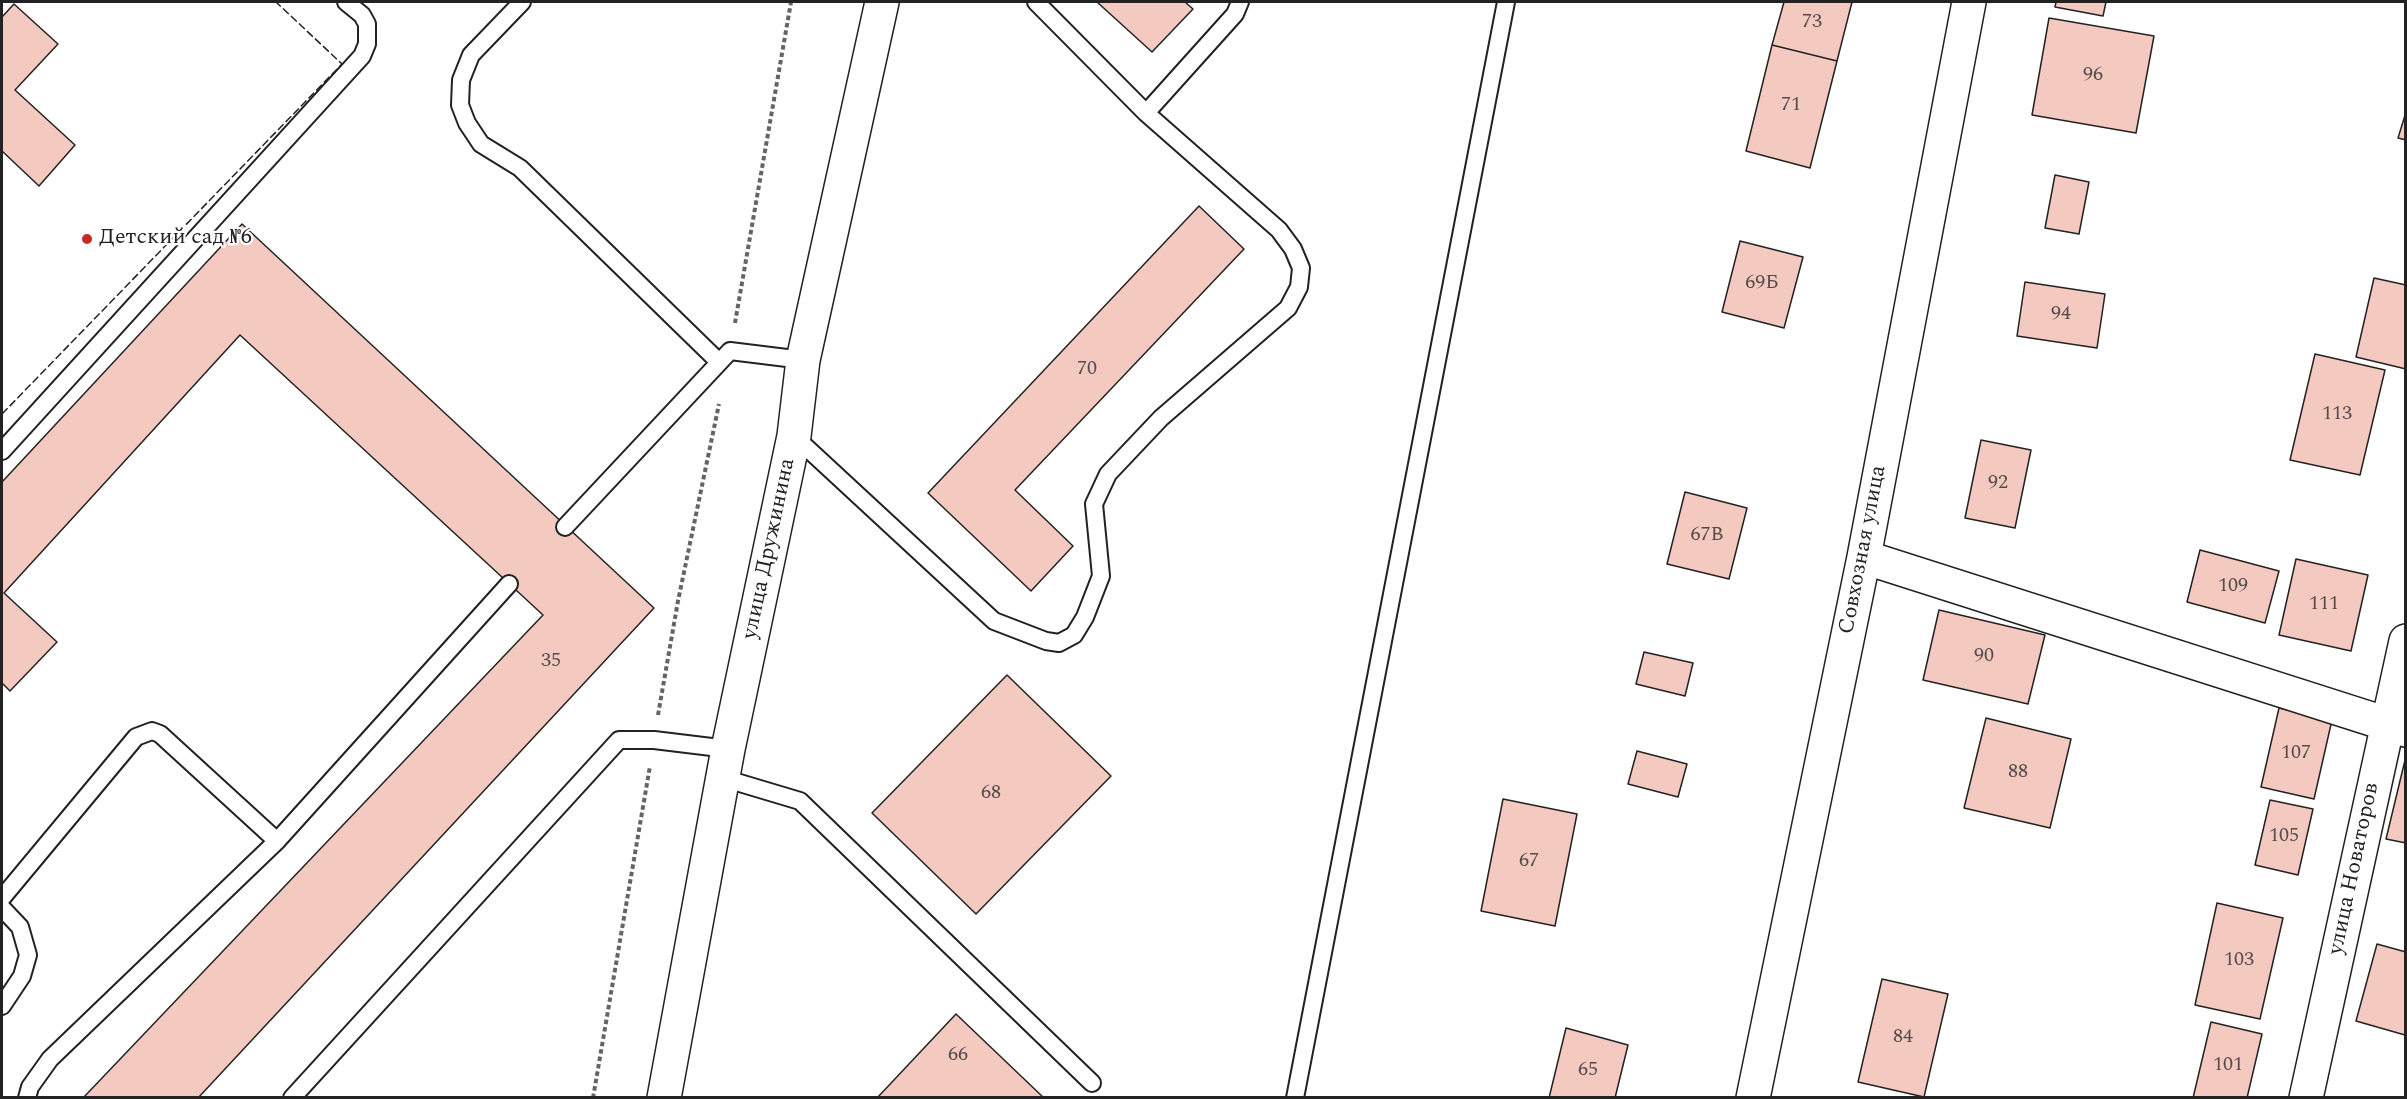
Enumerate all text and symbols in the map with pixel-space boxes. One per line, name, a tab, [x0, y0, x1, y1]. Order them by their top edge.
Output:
house number: 73	[1802, 11, 1822, 35]
house number: 96	[2083, 64, 2103, 88]
house number: 71	[1781, 94, 1801, 118]
place label: Детский сад №6	[99, 226, 252, 252]
marker: Детский сад №6	[80, 232, 94, 246]
house number: 69Б	[1745, 272, 1779, 296]
house number: 94	[2051, 303, 2071, 327]
house number: 70	[1077, 358, 1097, 382]
house number: 113	[2322, 403, 2352, 427]
street label: улица Дружинина	[738, 456, 802, 642]
street label: Совхозная улица	[1835, 463, 1893, 637]
house number: 92	[1988, 472, 2008, 496]
house number: 67В	[1690, 524, 1724, 548]
house number: 109	[2218, 575, 2248, 599]
house number: 111	[2309, 593, 2339, 617]
house number: 90	[1974, 645, 1994, 669]
house number: 35	[541, 650, 561, 674]
house number: 107	[2281, 742, 2311, 766]
house number: 88	[2008, 761, 2028, 785]
street label: улица Новаторов	[2324, 781, 2386, 957]
house number: 68	[981, 782, 1001, 806]
house number: 105	[2269, 825, 2299, 849]
house number: 67	[1519, 850, 1539, 874]
house number: 103	[2224, 949, 2254, 973]
house number: 84	[1893, 1026, 1913, 1050]
house number: 66	[948, 1044, 968, 1068]
house number: 101	[2213, 1054, 2243, 1078]
house number: 65	[1578, 1059, 1598, 1083]

